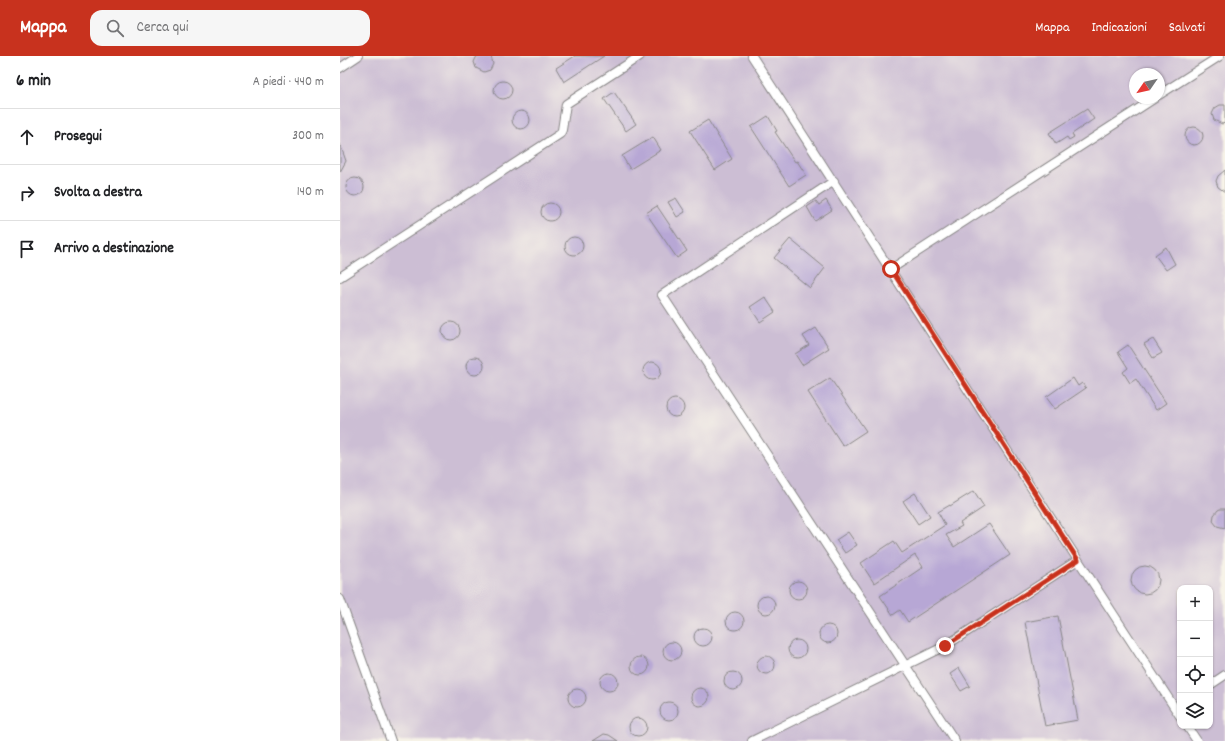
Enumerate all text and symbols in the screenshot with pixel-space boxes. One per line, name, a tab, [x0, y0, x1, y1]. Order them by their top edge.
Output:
search box	[90, 10, 370, 46]
text: Mappa	[20, 15, 66, 42]
icon: search	[104, 17, 126, 39]
text: Cerca qui	[136, 17, 188, 39]
text: Mappa	[1035, 18, 1070, 38]
text: Indicazioni	[1092, 18, 1147, 38]
text: Salvati	[1169, 18, 1205, 38]
north arrow	[1129, 68, 1165, 104]
text: 6 min	[16, 70, 51, 94]
text: A piedi · 440 m	[253, 73, 324, 92]
icon: ahead	[16, 126, 38, 148]
text: Prosegui	[54, 126, 102, 148]
text: 300 m	[292, 127, 324, 146]
icon: right	[16, 182, 38, 204]
text: Svolta a destra	[54, 182, 142, 204]
text: 140 m	[297, 183, 324, 202]
icon: arrive	[16, 238, 38, 260]
text: Arrivo a destinazione	[54, 238, 174, 260]
route start	[882, 260, 900, 278]
map controls	[1177, 585, 1213, 729]
button: +	[1177, 585, 1213, 621]
button: −	[1177, 621, 1213, 657]
route end	[936, 637, 954, 655]
button: locate	[1177, 657, 1213, 693]
button: layers	[1177, 693, 1213, 729]

